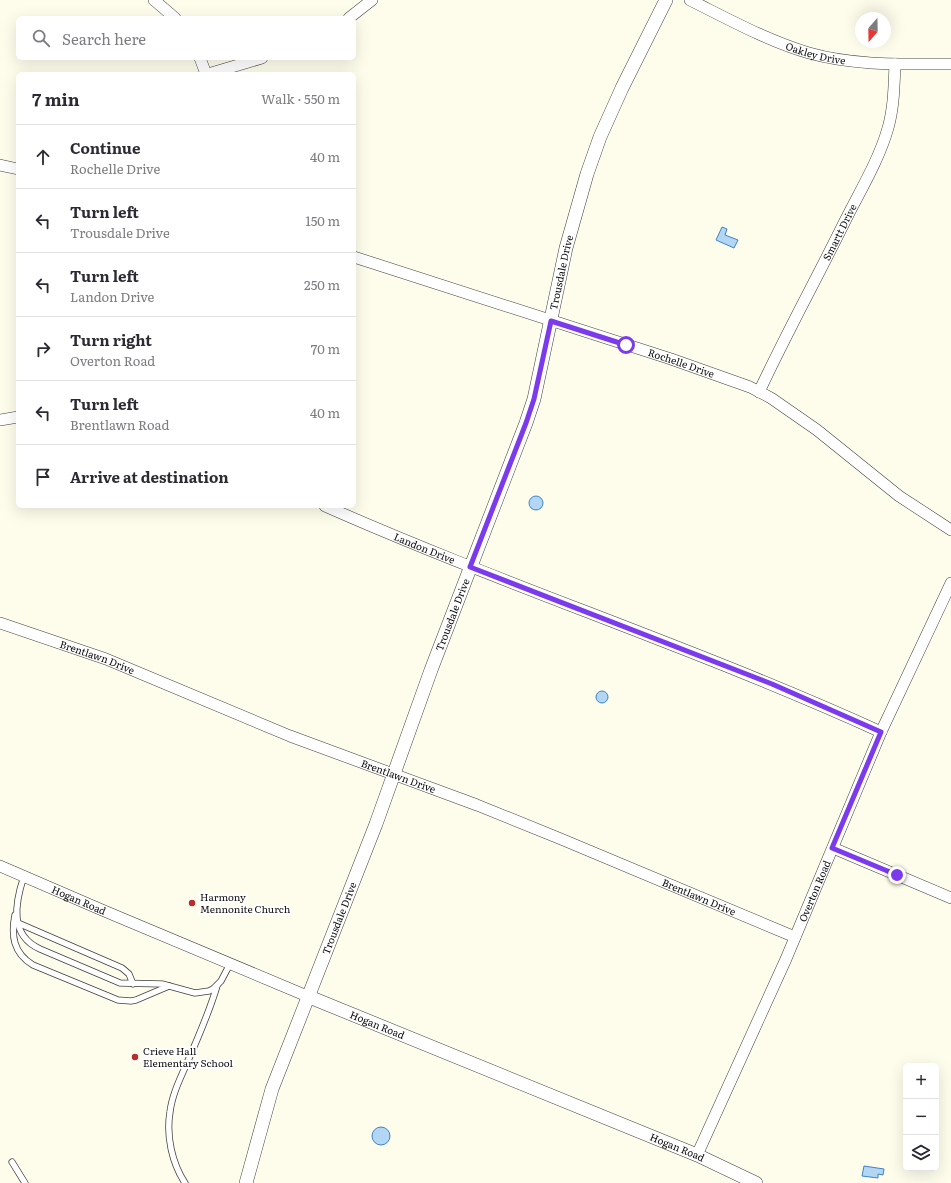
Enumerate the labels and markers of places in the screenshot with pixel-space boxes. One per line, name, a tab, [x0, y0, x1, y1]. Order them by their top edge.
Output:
place label: Harmony Mennonite Church	[200, 889, 291, 916]
marker: Harmony Mennonite Church	[187, 898, 197, 908]
place label: Crieve Hall Elementary School	[143, 1043, 233, 1070]
marker: Crieve Hall Elementary School	[130, 1052, 140, 1062]

